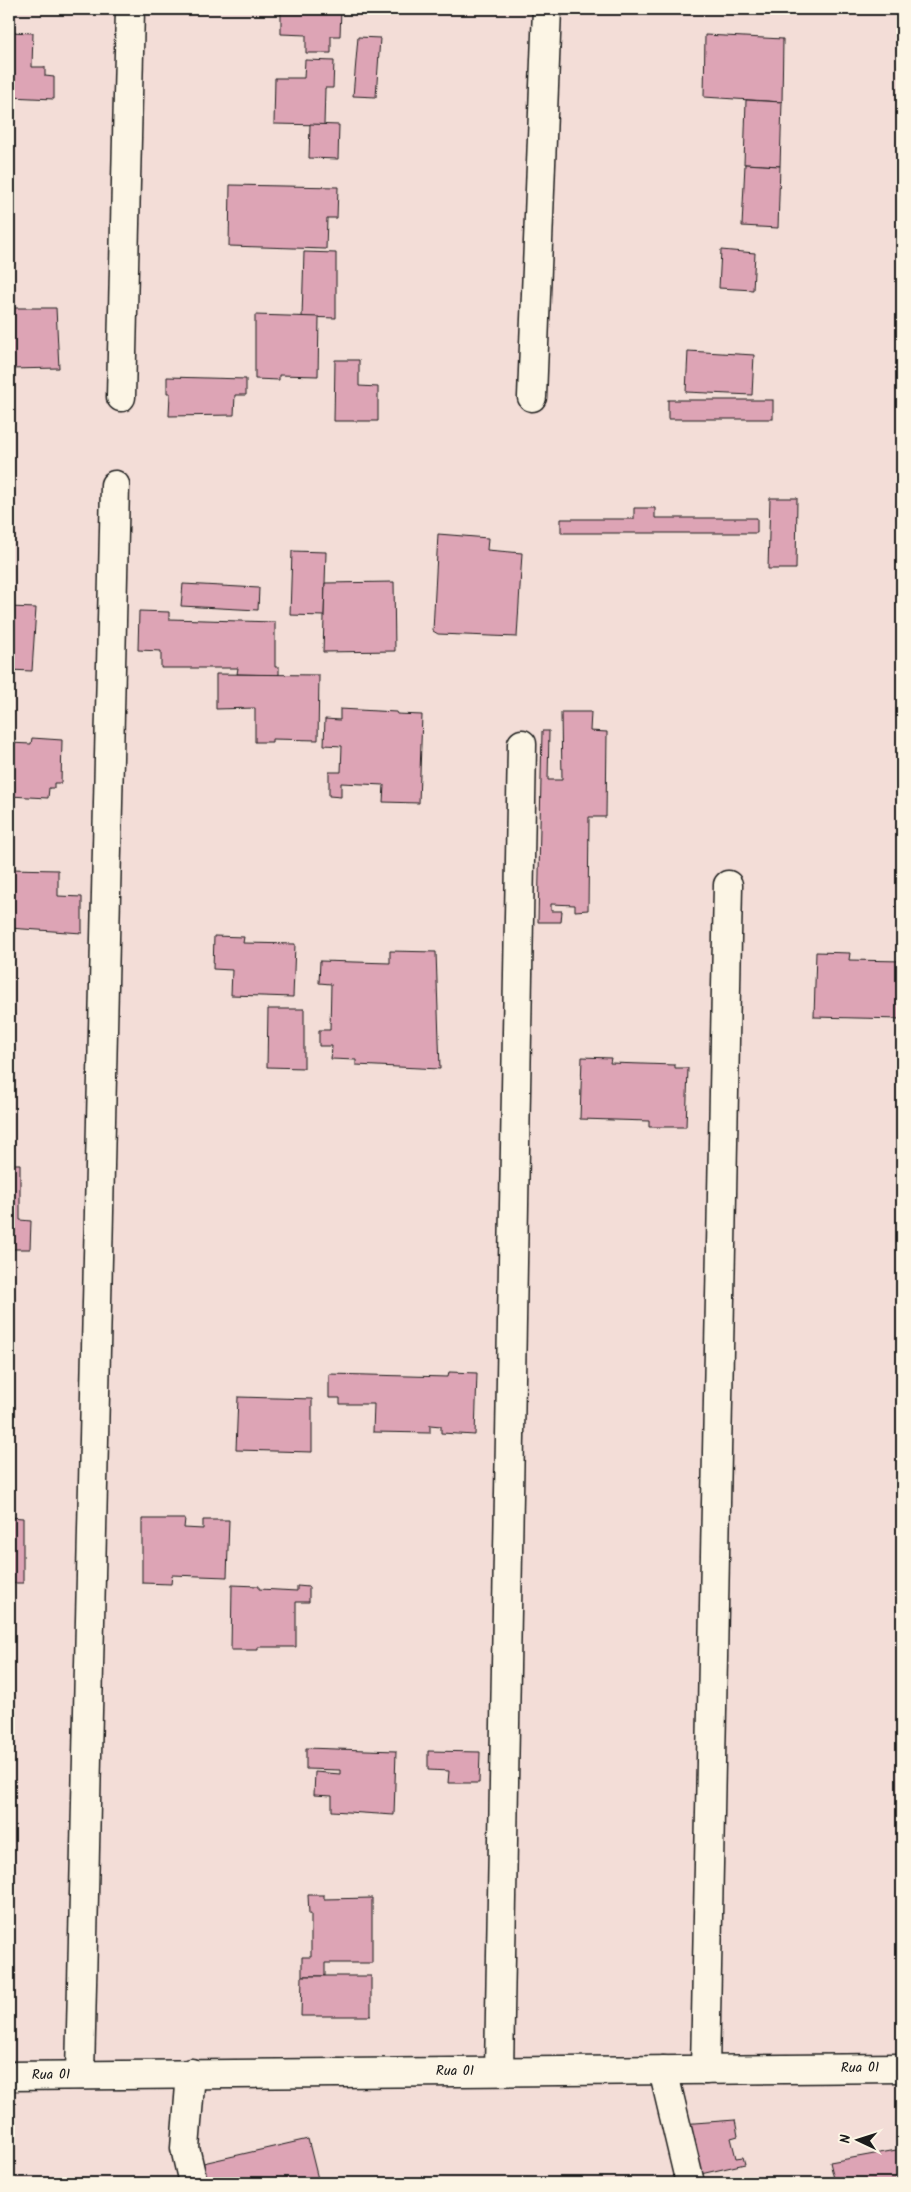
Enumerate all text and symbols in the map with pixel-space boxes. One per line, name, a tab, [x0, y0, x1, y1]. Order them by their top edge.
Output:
street label: Rua 01	[841, 2057, 879, 2079]
street label: Rua 01	[436, 2060, 474, 2082]
street label: Rua 01	[32, 2064, 70, 2086]
north arrow	[834, 2114, 884, 2164]
text: N	[835, 2134, 857, 2144]

